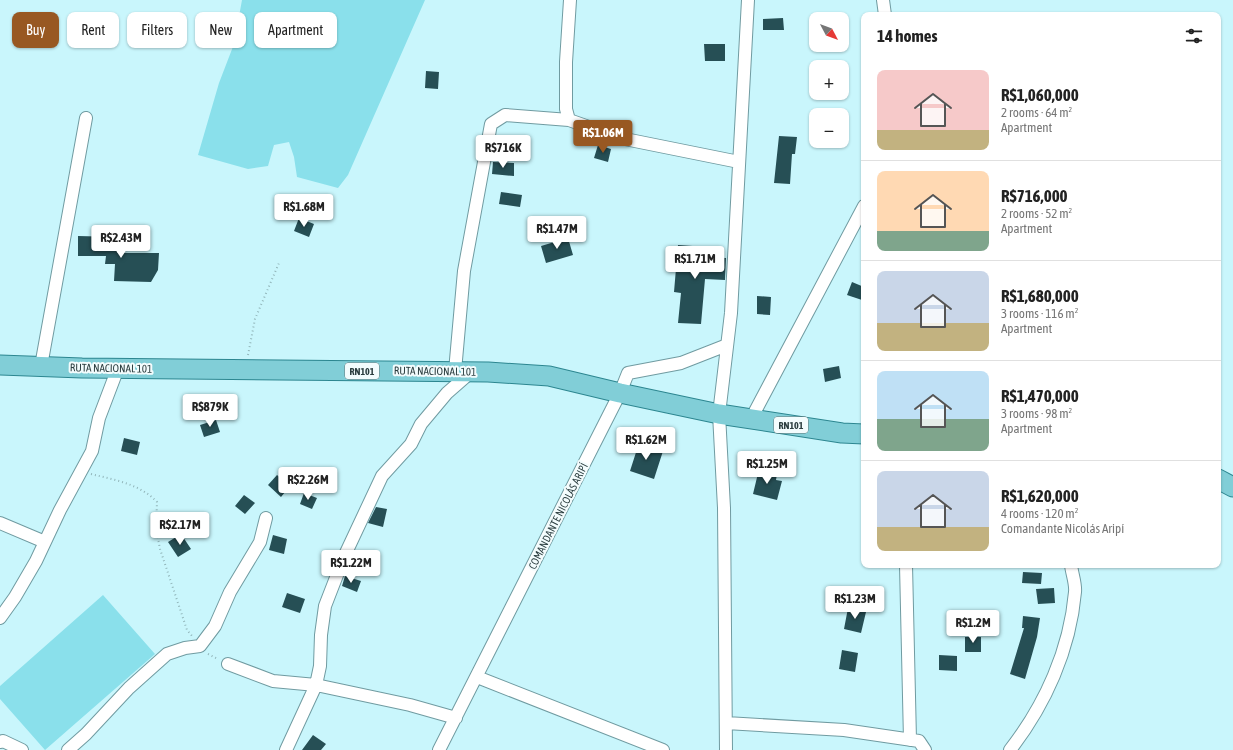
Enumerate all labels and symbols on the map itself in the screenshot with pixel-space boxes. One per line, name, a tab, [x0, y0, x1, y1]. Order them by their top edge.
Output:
north arrow	[809, 12, 849, 52]
pin: R$1.06M	[566, 120, 640, 154]
pin: R$716K	[470, 135, 536, 169]
pin: R$1.68M	[267, 194, 341, 228]
pin: R$1.47M	[520, 216, 594, 250]
pin: R$2.43M	[84, 225, 158, 259]
pin: R$1.71M	[658, 246, 732, 280]
street label: RUTA NACIONAL 101	[70, 361, 152, 375]
road number: RN101	[345, 363, 379, 379]
street label: RUTA NACIONAL 101	[394, 364, 476, 378]
pin: R$879K	[177, 394, 243, 428]
road number: RN101	[774, 417, 808, 433]
pin: R$1.62M	[609, 427, 683, 461]
pin: R$1.25M	[730, 451, 804, 485]
street label: COMANDANTE NICOLÁS ARIPÍ	[526, 461, 590, 571]
pin: R$2.26M	[271, 467, 345, 501]
pin: R$2.17M	[143, 512, 217, 546]
pin: R$1.22M	[314, 550, 388, 584]
pin: R$1.23M	[818, 586, 892, 620]
pin: R$1.2M	[940, 610, 1006, 644]

